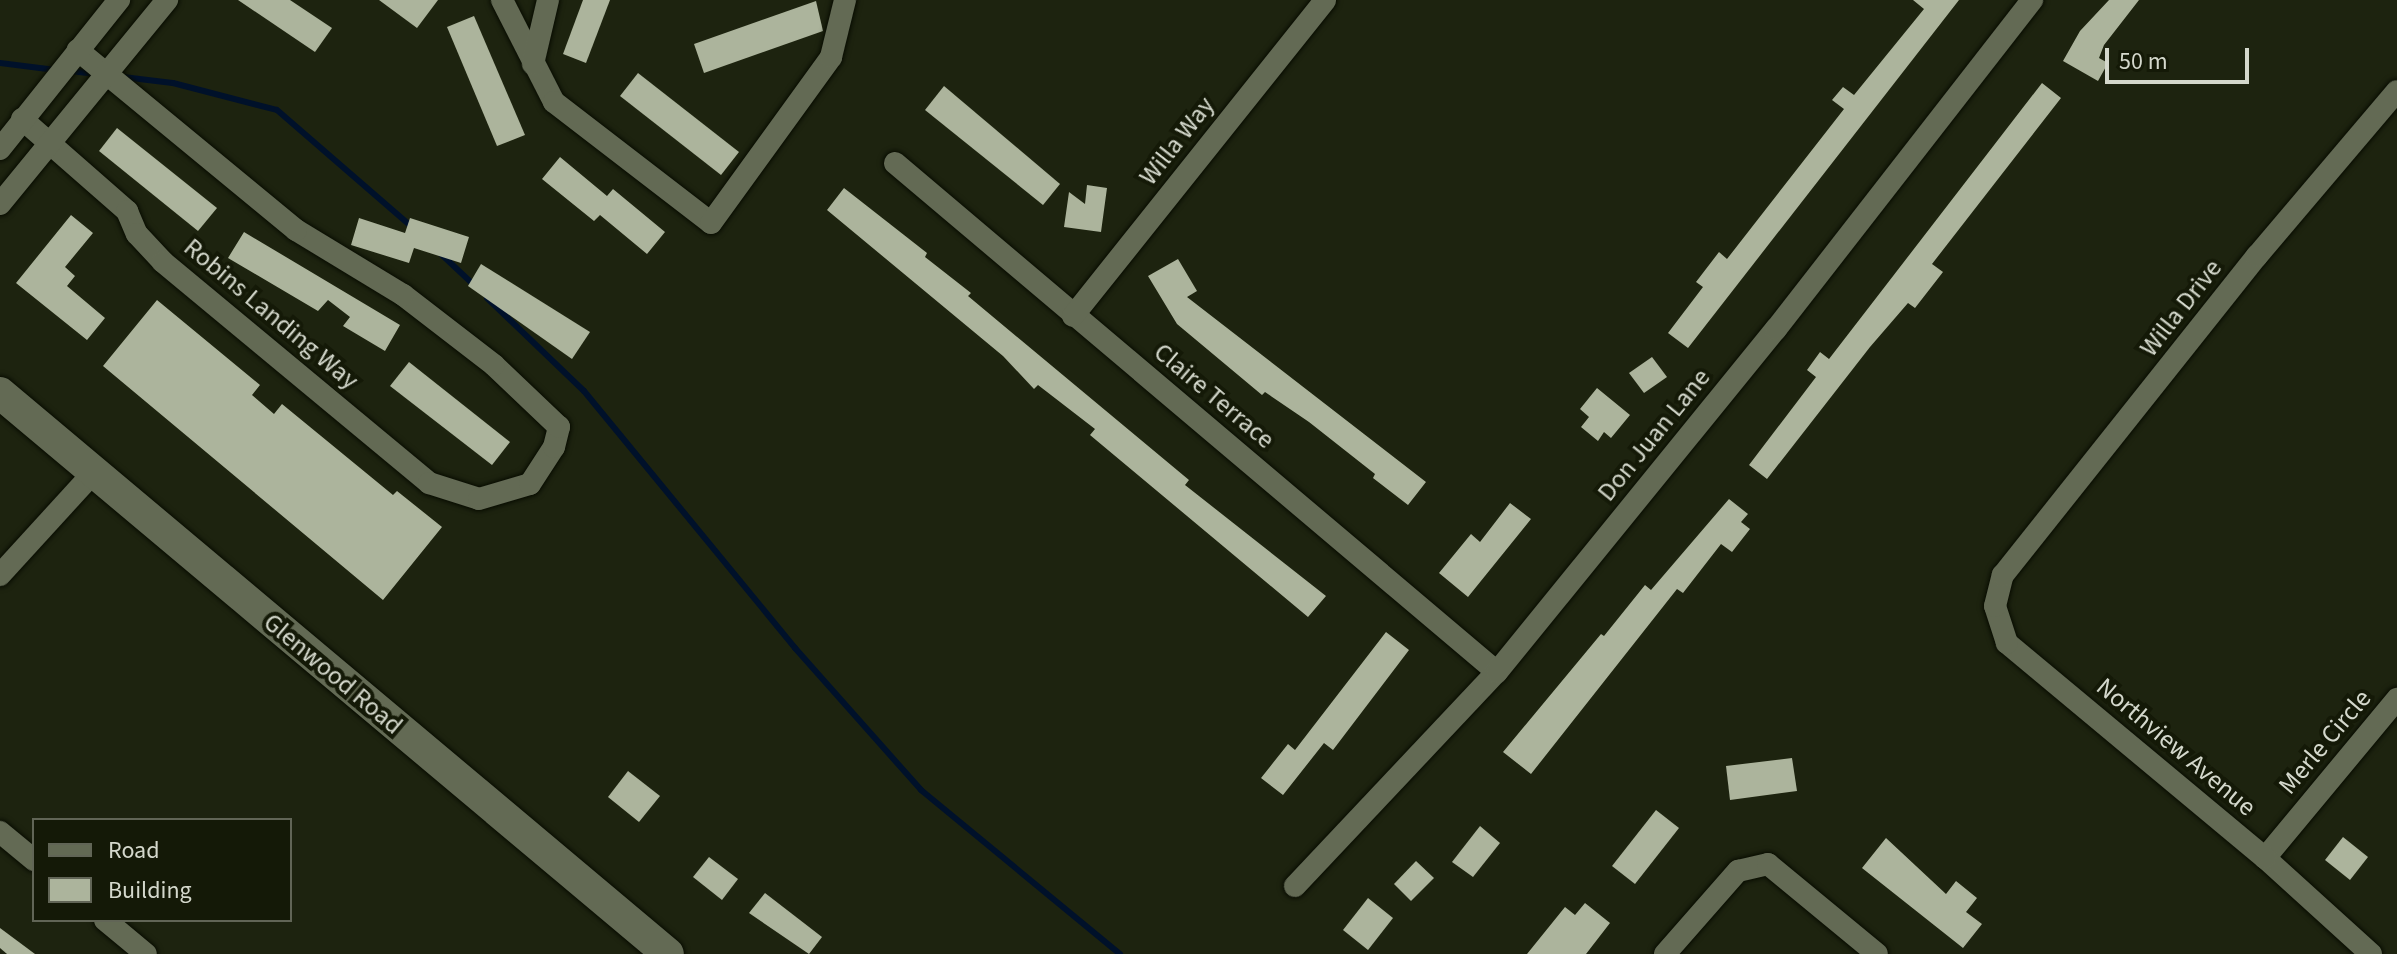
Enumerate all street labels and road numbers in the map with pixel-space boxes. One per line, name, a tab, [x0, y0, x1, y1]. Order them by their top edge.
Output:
street label: Willa Way	[1133, 91, 1221, 191]
street label: Robins Landing Way	[177, 232, 365, 396]
street label: Willa Drive	[2133, 253, 2229, 363]
street label: Claire Terrace	[1147, 337, 1281, 455]
street label: Don Juan Lane	[1591, 362, 1717, 508]
street label: Glenwood Road	[257, 607, 409, 741]
street label: Northview Avenue	[2090, 671, 2262, 823]
street label: Merle Circle	[2272, 683, 2378, 801]

